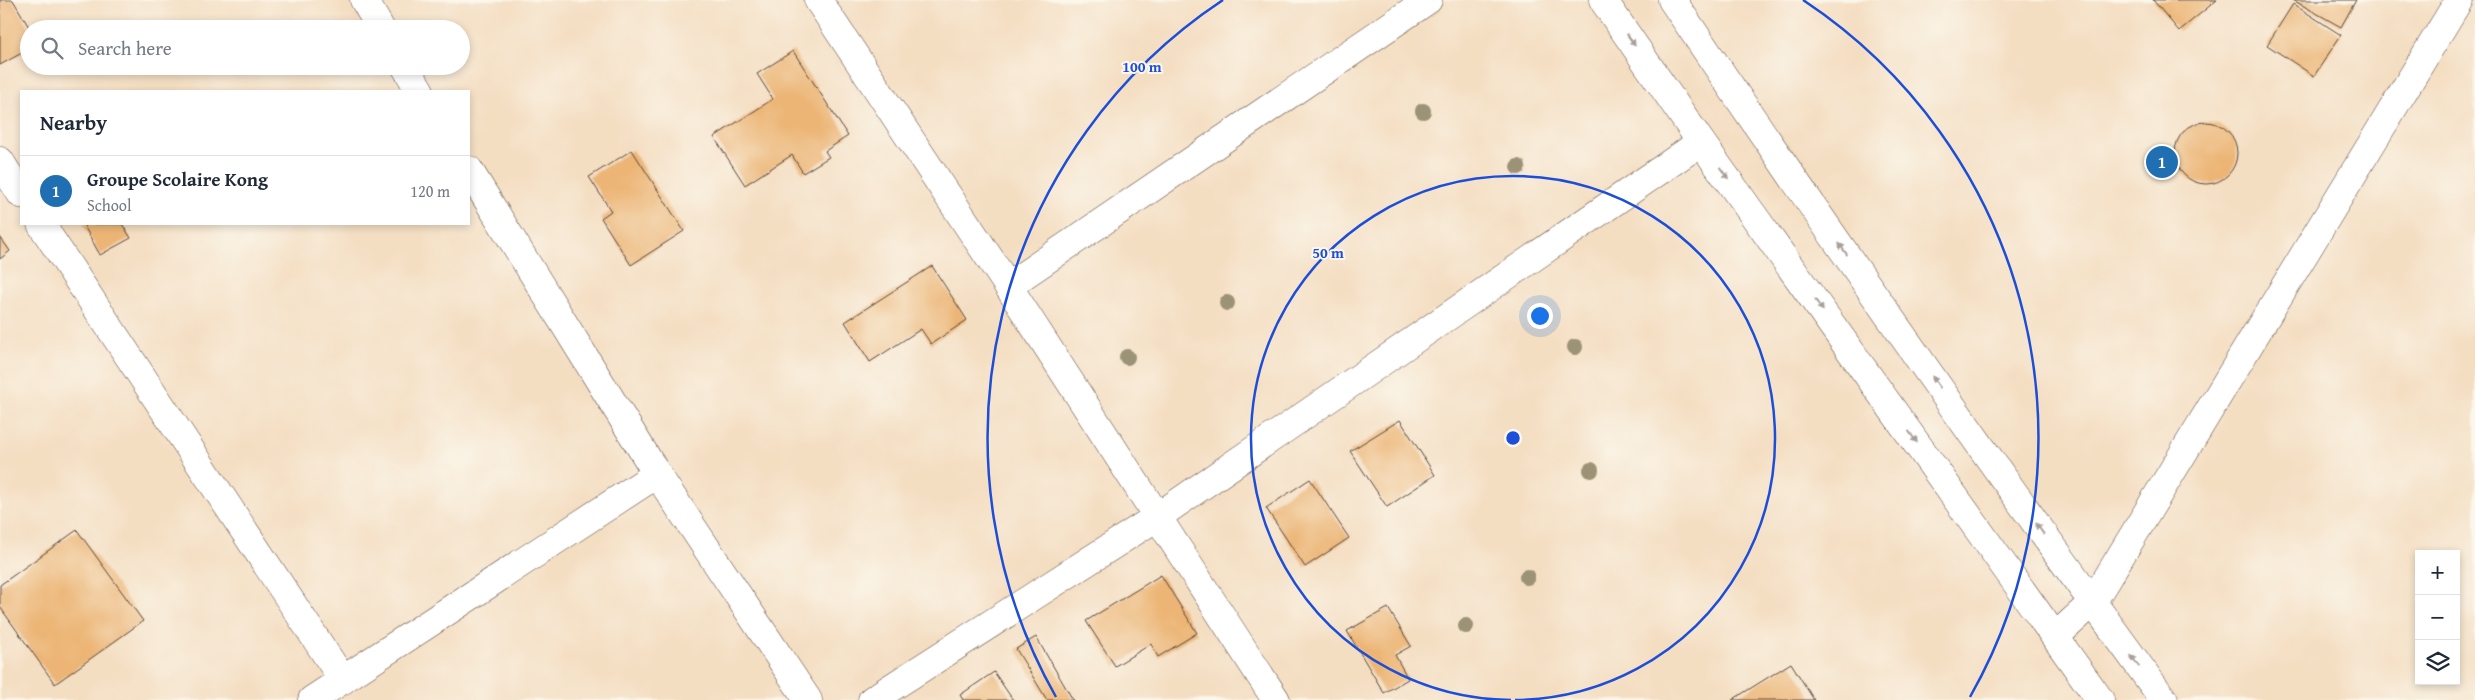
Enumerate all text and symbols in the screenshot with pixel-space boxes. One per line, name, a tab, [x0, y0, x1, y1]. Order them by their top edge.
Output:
search box	[20, 20, 470, 75]
one-way arrow	[1626, 33, 1636, 47]
icon: search	[38, 34, 66, 62]
text: Search here	[78, 34, 172, 62]
text: 100 m	[1122, 56, 1162, 77]
text: Nearby	[40, 107, 107, 138]
pin: 1	[2146, 143, 2178, 181]
text: Groupe Scolaire Kong	[87, 165, 268, 193]
one-way arrow	[1719, 166, 1729, 180]
text: 1	[52, 179, 60, 203]
text: 120 m	[410, 179, 450, 203]
text: School	[87, 193, 131, 217]
text: 50 m	[1312, 242, 1344, 263]
one-way arrow	[1838, 242, 1848, 256]
one-way arrow	[1813, 298, 1824, 311]
your location	[1527, 303, 1553, 329]
one-way arrow	[1931, 375, 1941, 388]
centre of rings	[1504, 429, 1522, 447]
one-way arrow	[1908, 430, 1918, 444]
one-way arrow	[2035, 522, 2045, 536]
map controls	[2415, 550, 2460, 685]
button: +	[2415, 550, 2460, 595]
button: −	[2415, 595, 2460, 640]
button: layers	[2415, 640, 2460, 685]
one-way arrow	[2130, 654, 2140, 668]

